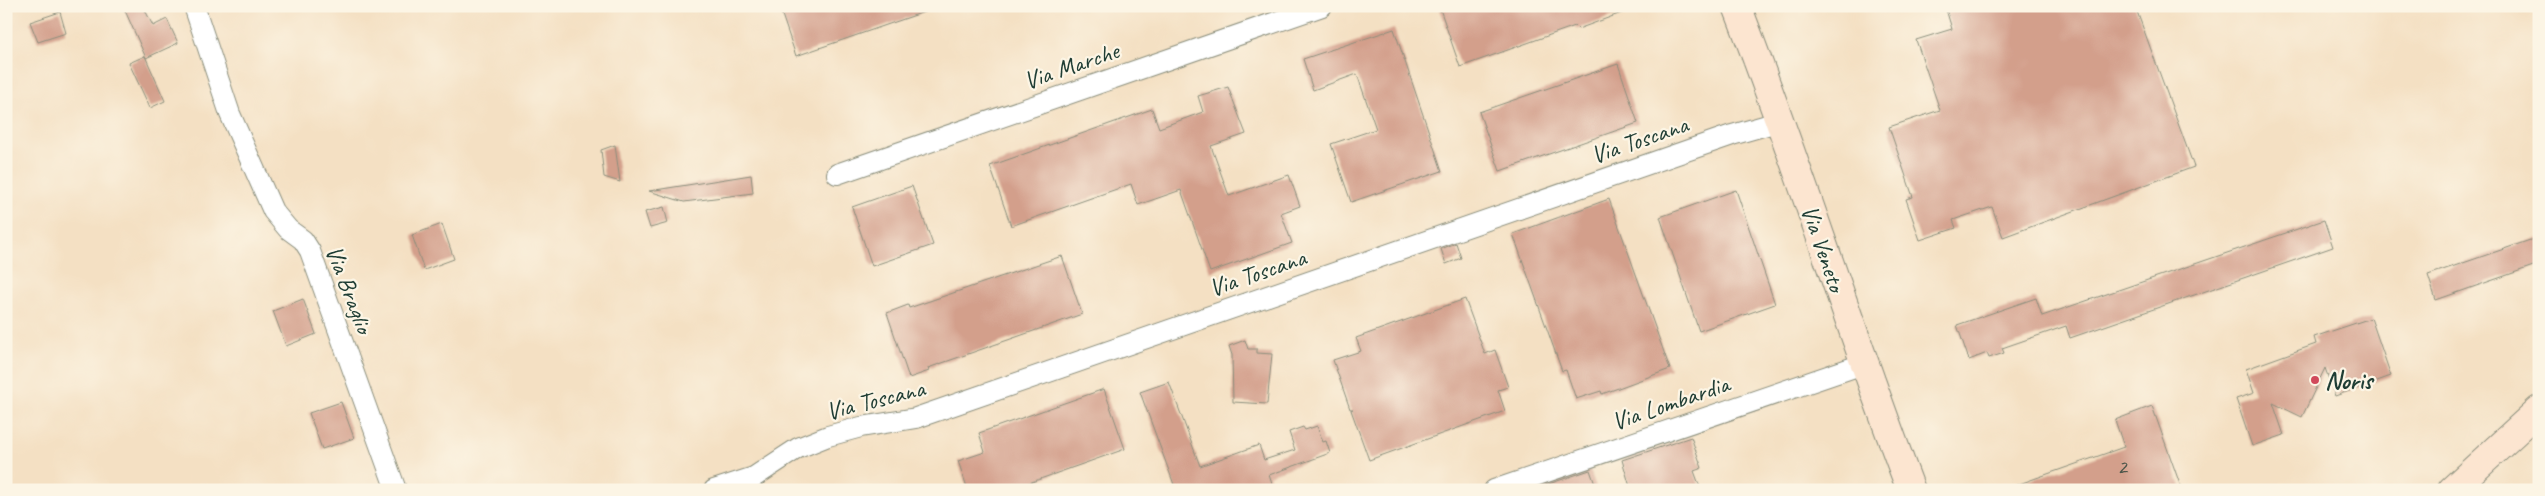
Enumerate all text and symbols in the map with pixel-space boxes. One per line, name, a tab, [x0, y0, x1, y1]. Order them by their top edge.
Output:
street label: Via Marche	[1020, 34, 1125, 97]
street label: Via Toscana	[1587, 108, 1694, 171]
street label: Via Veneto	[1793, 201, 1854, 299]
street label: Via Braglio	[318, 241, 382, 341]
street label: Via Toscana	[1205, 241, 1312, 304]
place label: Noris	[2325, 365, 2374, 397]
street label: Via Lombardia	[1607, 367, 1736, 438]
street label: Via Toscana	[823, 372, 930, 428]
marker: Noris	[2309, 374, 2321, 386]
house number: 2	[2117, 453, 2129, 481]

